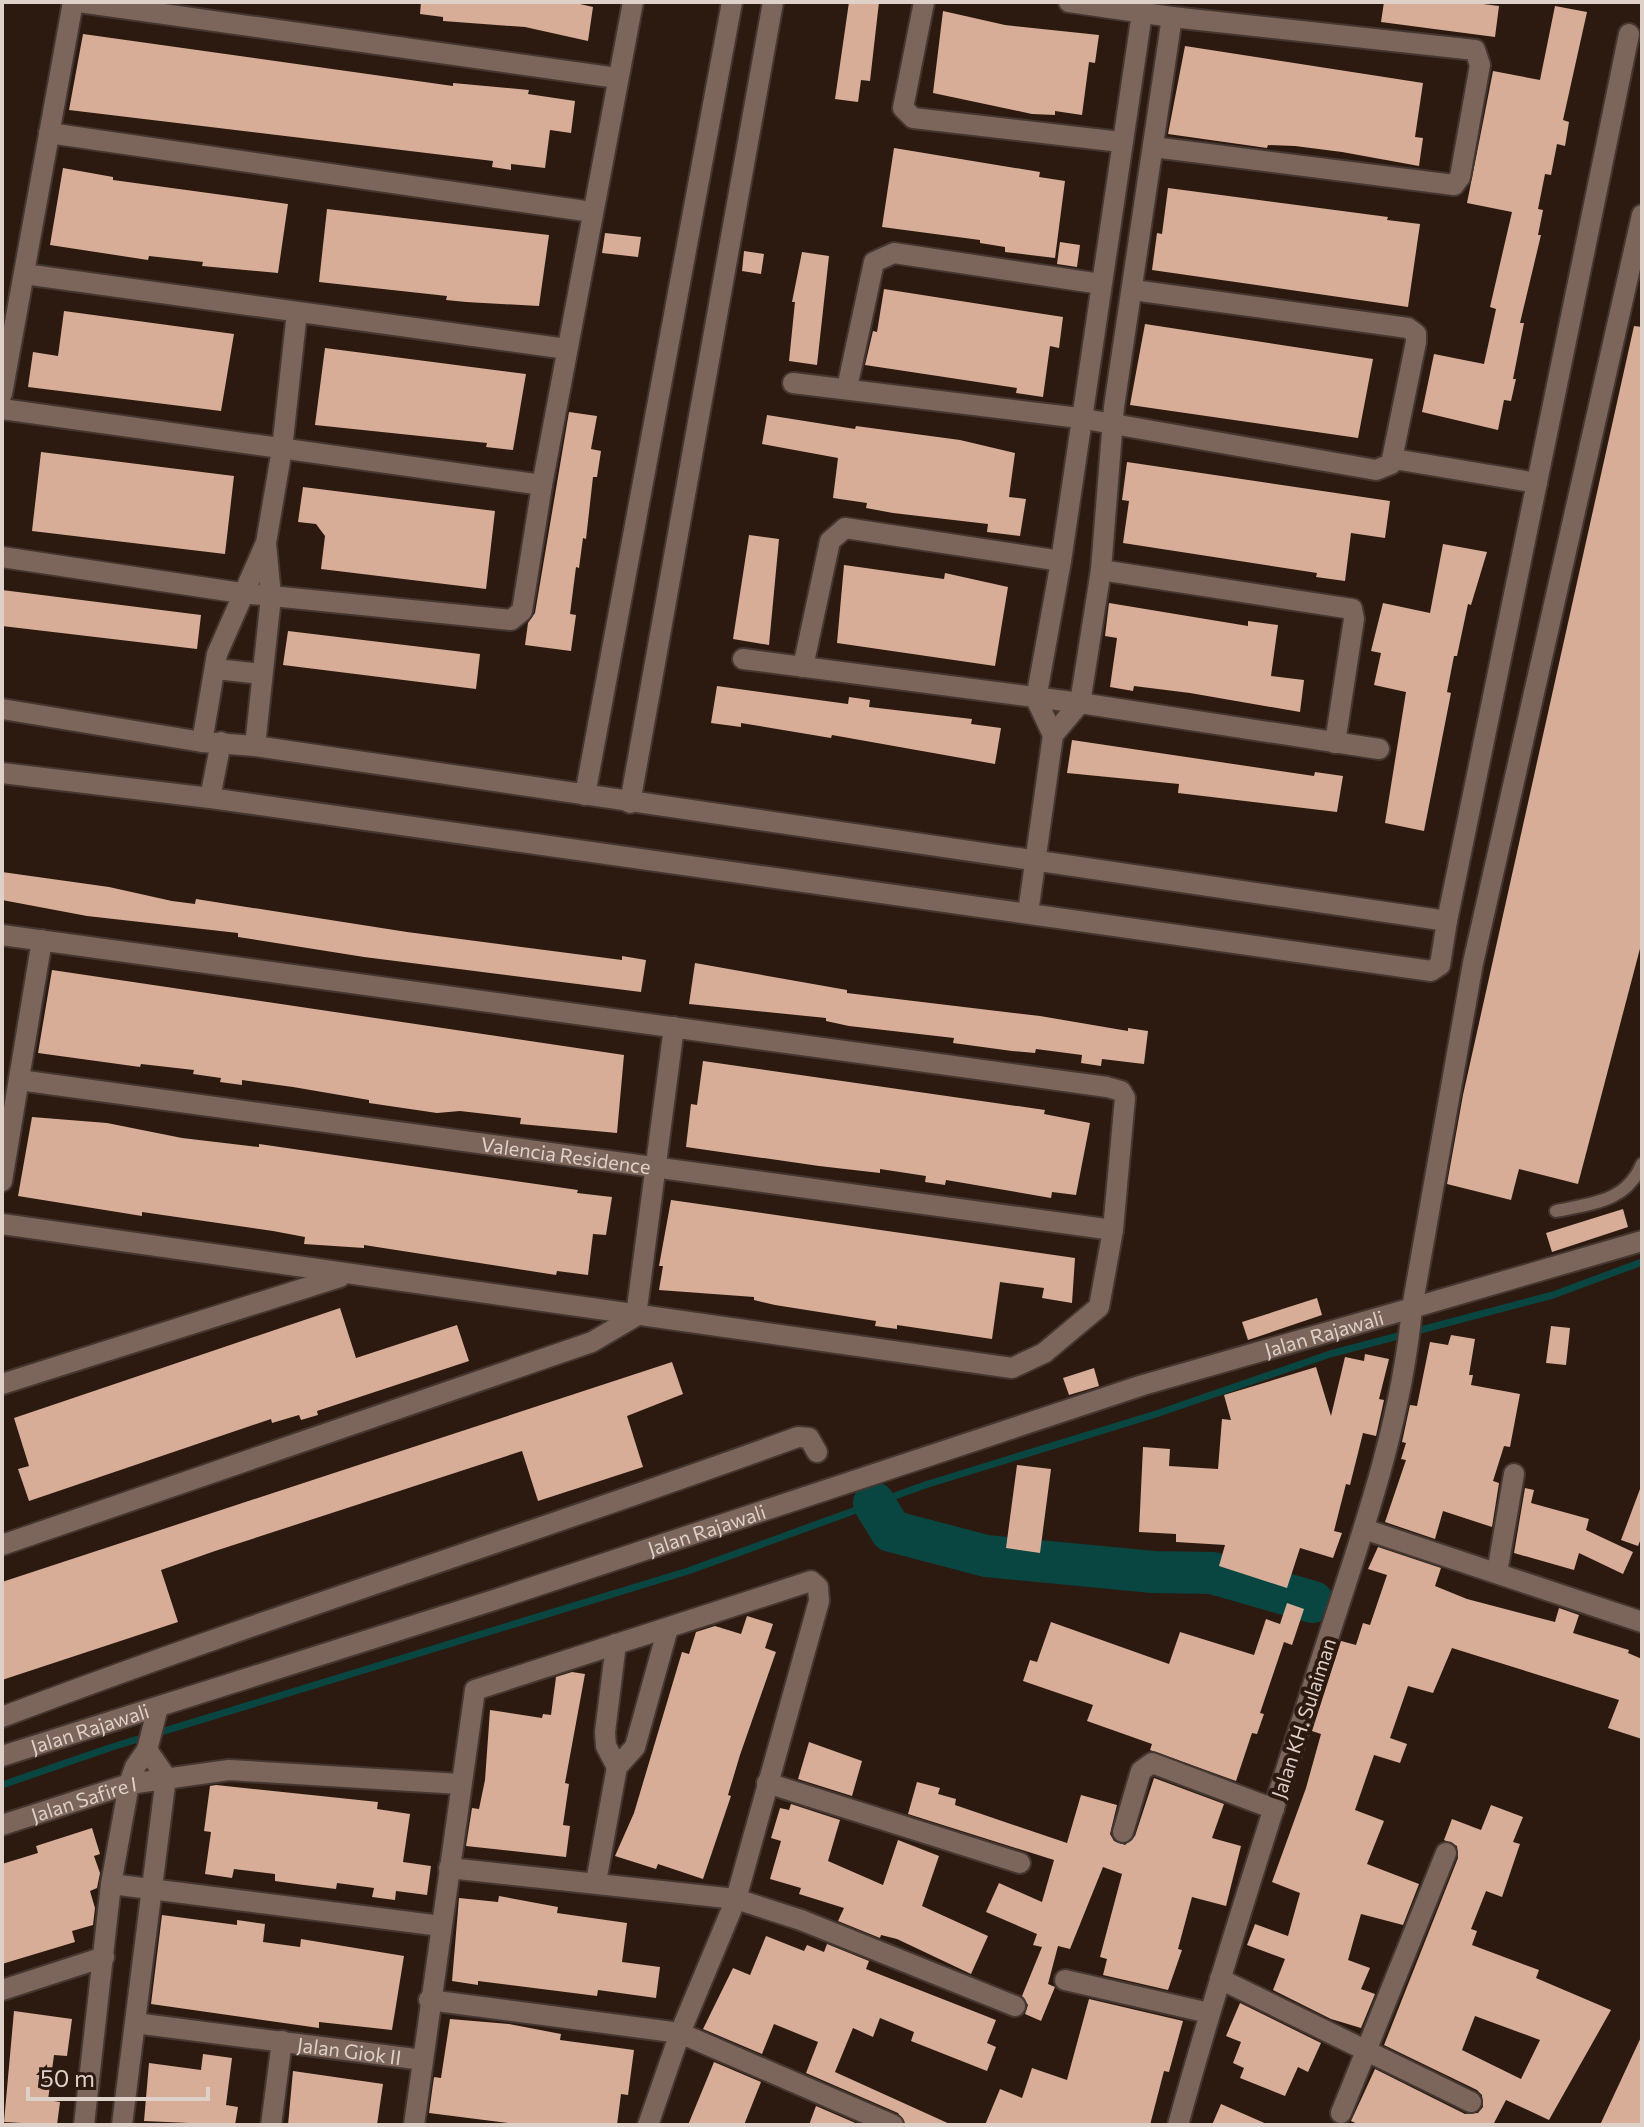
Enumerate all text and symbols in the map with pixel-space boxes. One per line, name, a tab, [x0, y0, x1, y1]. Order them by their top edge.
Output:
street label: Valencia Residence	[479, 1131, 652, 1179]
street label: Jalan Rajawali	[1262, 1305, 1386, 1362]
street label: Jalan Rajawali	[644, 1499, 769, 1560]
street label: Jalan KH. Sulaiman	[1266, 1635, 1340, 1801]
street label: Jalan Rajawali	[28, 1698, 152, 1758]
street label: Jalan Safire I	[28, 1771, 138, 1827]
street label: Jalan Giok II	[296, 2032, 403, 2069]
scale bar	[28, 2051, 208, 2101]
text: 50 m	[40, 2063, 95, 2092]

